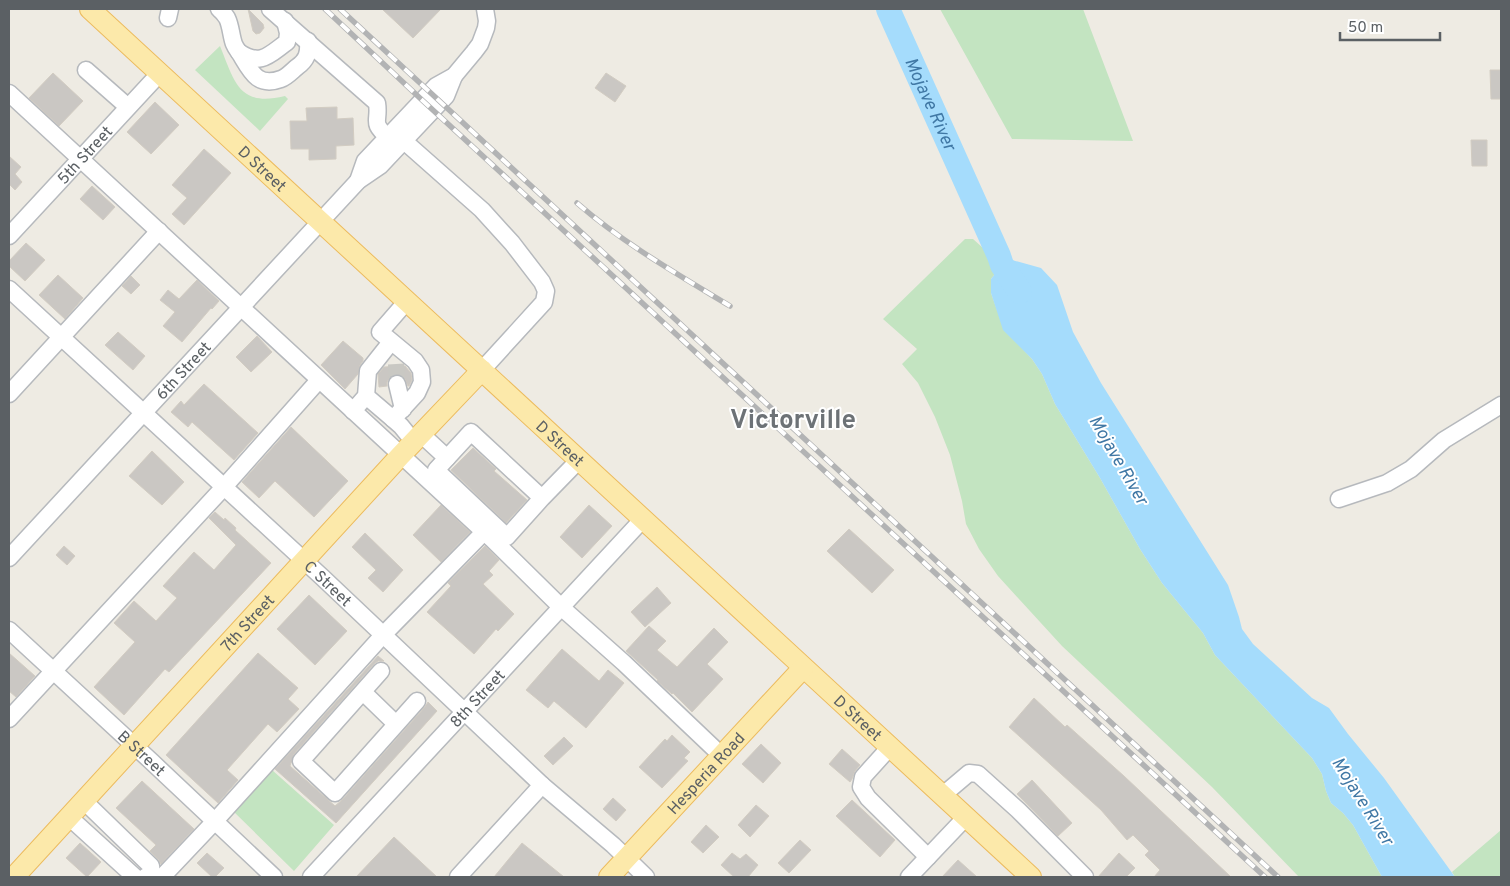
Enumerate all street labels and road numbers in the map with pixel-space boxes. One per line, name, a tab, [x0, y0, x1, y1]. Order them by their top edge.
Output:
street label: 5th Street	[54, 123, 118, 189]
street label: D Street	[233, 143, 290, 197]
street label: 6th Street	[153, 338, 216, 405]
street label: D Street	[531, 417, 587, 472]
street label: C Street	[299, 557, 355, 612]
street label: 7th Street	[217, 591, 280, 657]
street label: 8th Street	[447, 666, 510, 733]
street label: D Street	[828, 692, 885, 746]
street label: B Street	[112, 727, 169, 781]
street label: Hesperia Road	[664, 729, 750, 819]

